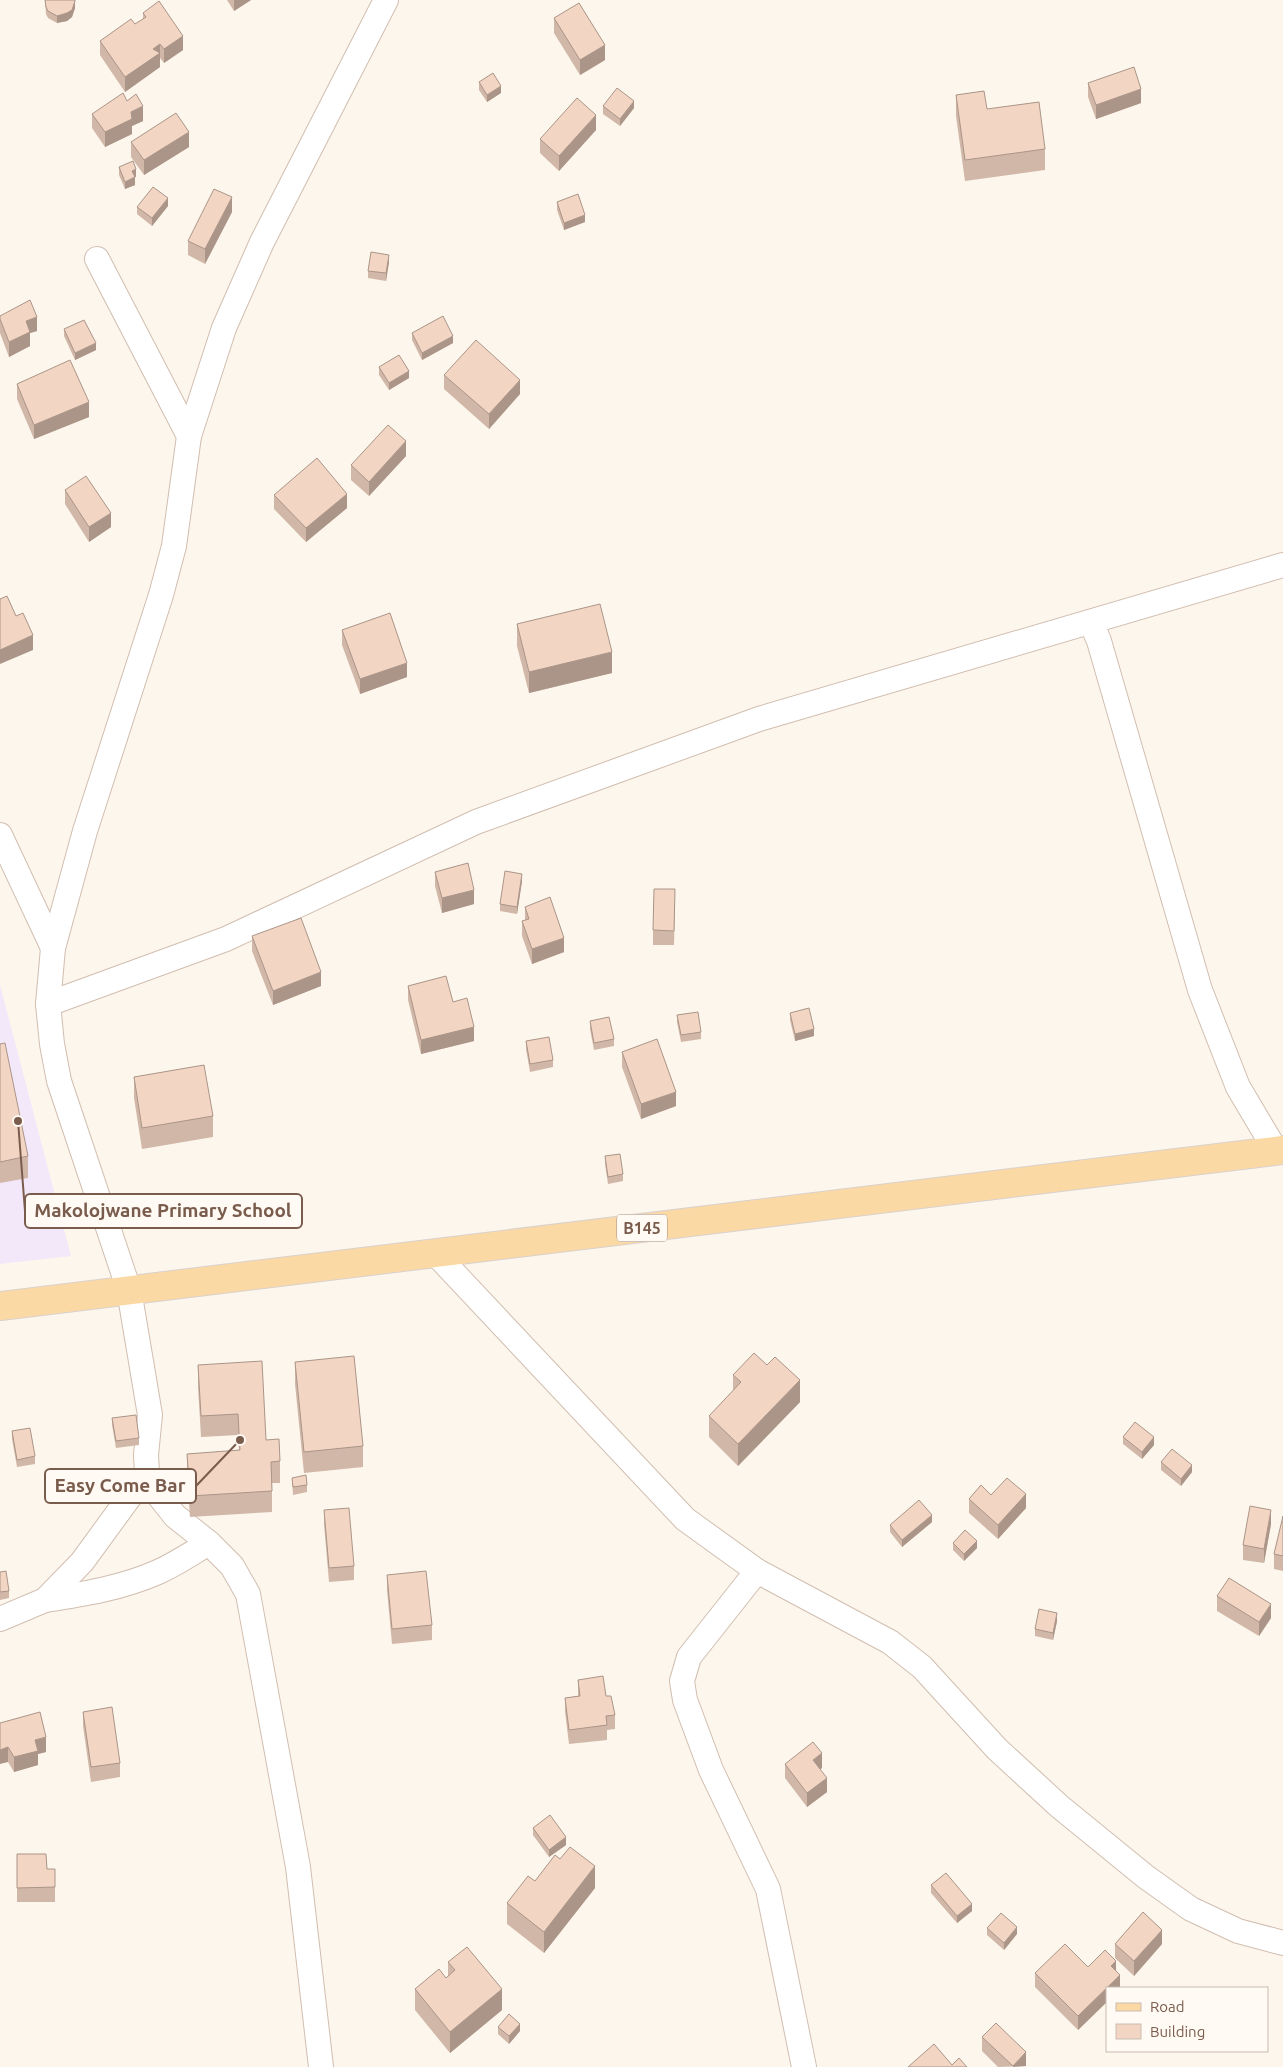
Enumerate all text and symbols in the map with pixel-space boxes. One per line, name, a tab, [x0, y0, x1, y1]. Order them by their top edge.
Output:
callout: Makolojwane Primary School	[25, 1194, 302, 1228]
text: Makolojwane Primary School	[34, 1199, 292, 1221]
road number: B145	[617, 1214, 667, 1242]
callout: Easy Come Bar	[45, 1469, 196, 1503]
text: Easy Come Bar	[55, 1474, 186, 1496]
legend	[1106, 1987, 1268, 2052]
text: Road	[1150, 1998, 1185, 2015]
text: Building	[1150, 2023, 1205, 2040]

